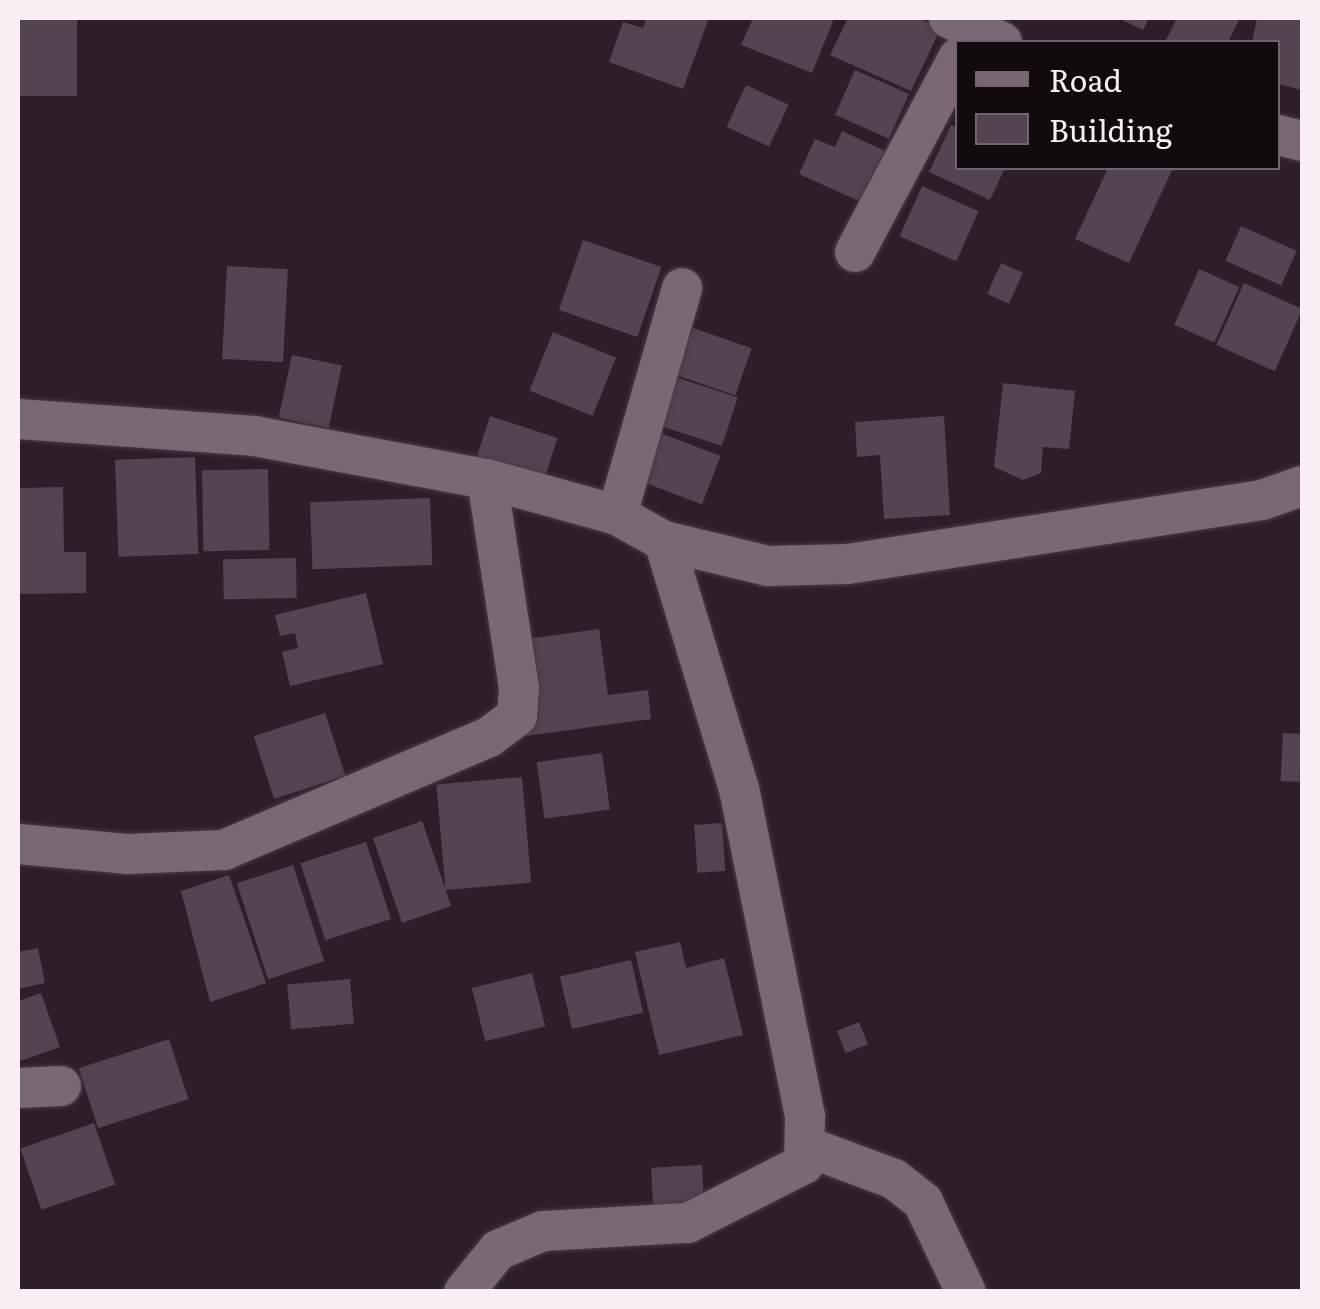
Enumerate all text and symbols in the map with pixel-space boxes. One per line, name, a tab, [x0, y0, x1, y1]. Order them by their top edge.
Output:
legend	[955, 40, 1280, 170]
text: Road	[1049, 57, 1122, 101]
text: Building	[1049, 107, 1173, 151]

